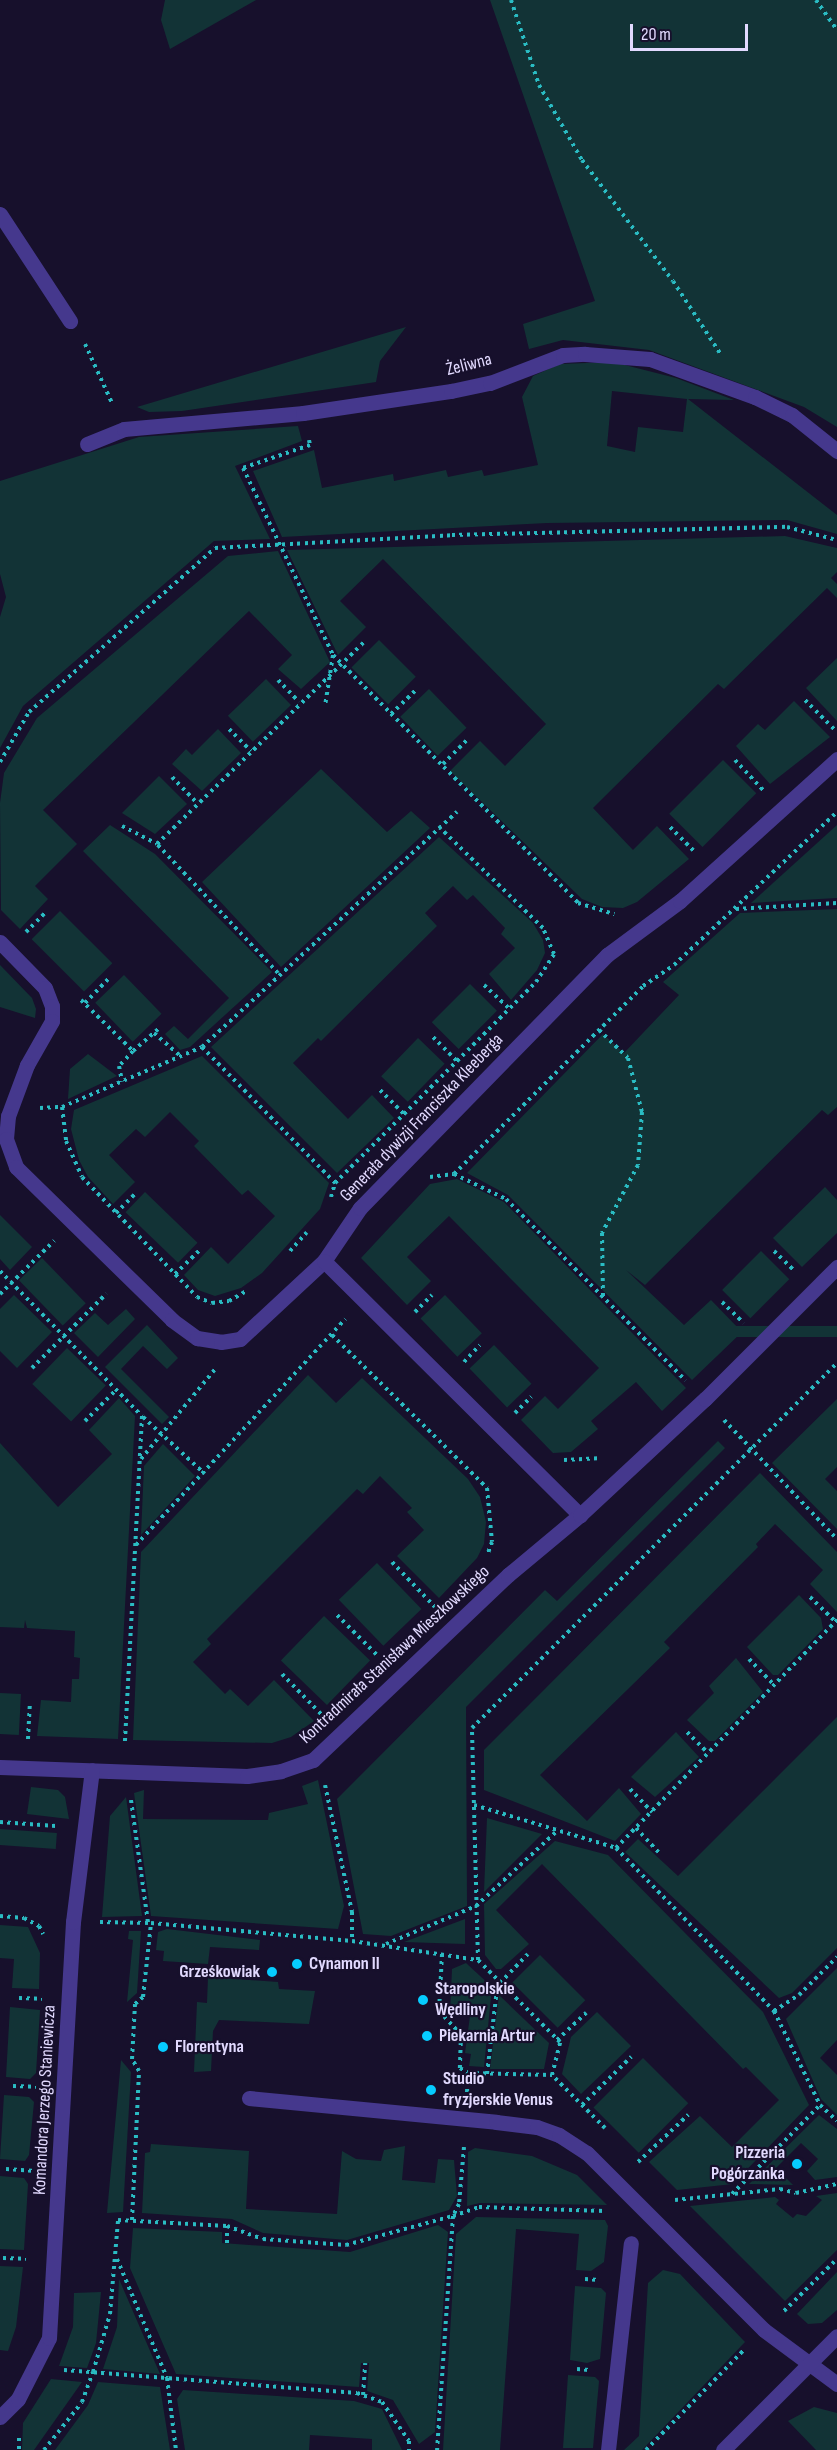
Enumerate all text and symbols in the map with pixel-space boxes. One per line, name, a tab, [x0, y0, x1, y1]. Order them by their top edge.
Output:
scale bar	[633, 12, 752, 50]
text: 20 m	[641, 24, 671, 45]
street label: Żeliwna	[444, 349, 494, 381]
street label: Generała dywizji Franciszka Kleeberga	[336, 1029, 508, 1207]
street label: Kontradmirała Stanisława Mieszkowskiego	[296, 1561, 494, 1749]
place label: Cynamon II	[309, 1953, 380, 1975]
marker: Cynamon II	[290, 1957, 304, 1971]
place label: Grześkowiak	[179, 1961, 260, 1983]
marker: Grześkowiak	[265, 1965, 279, 1979]
place label: Staropolskie Wędliny	[435, 1979, 515, 2022]
marker: Staropolskie Wędliny	[416, 1993, 430, 2007]
street label: Komandora Jerzego Staniewicza	[29, 2004, 61, 2196]
place label: Piekarnia Artur	[439, 2025, 535, 2047]
marker: Piekarnia Artur	[420, 2029, 434, 2043]
place label: Florentyna	[175, 2036, 244, 2058]
marker: Florentyna	[156, 2040, 170, 2054]
place label: Studio fryzjerskie Venus	[443, 2069, 553, 2112]
marker: Studio fryzjerskie Venus	[424, 2083, 438, 2097]
place label: Pizzeria Pogórzanka	[711, 2143, 785, 2186]
marker: Pizzeria Pogórzanka	[790, 2157, 804, 2171]

